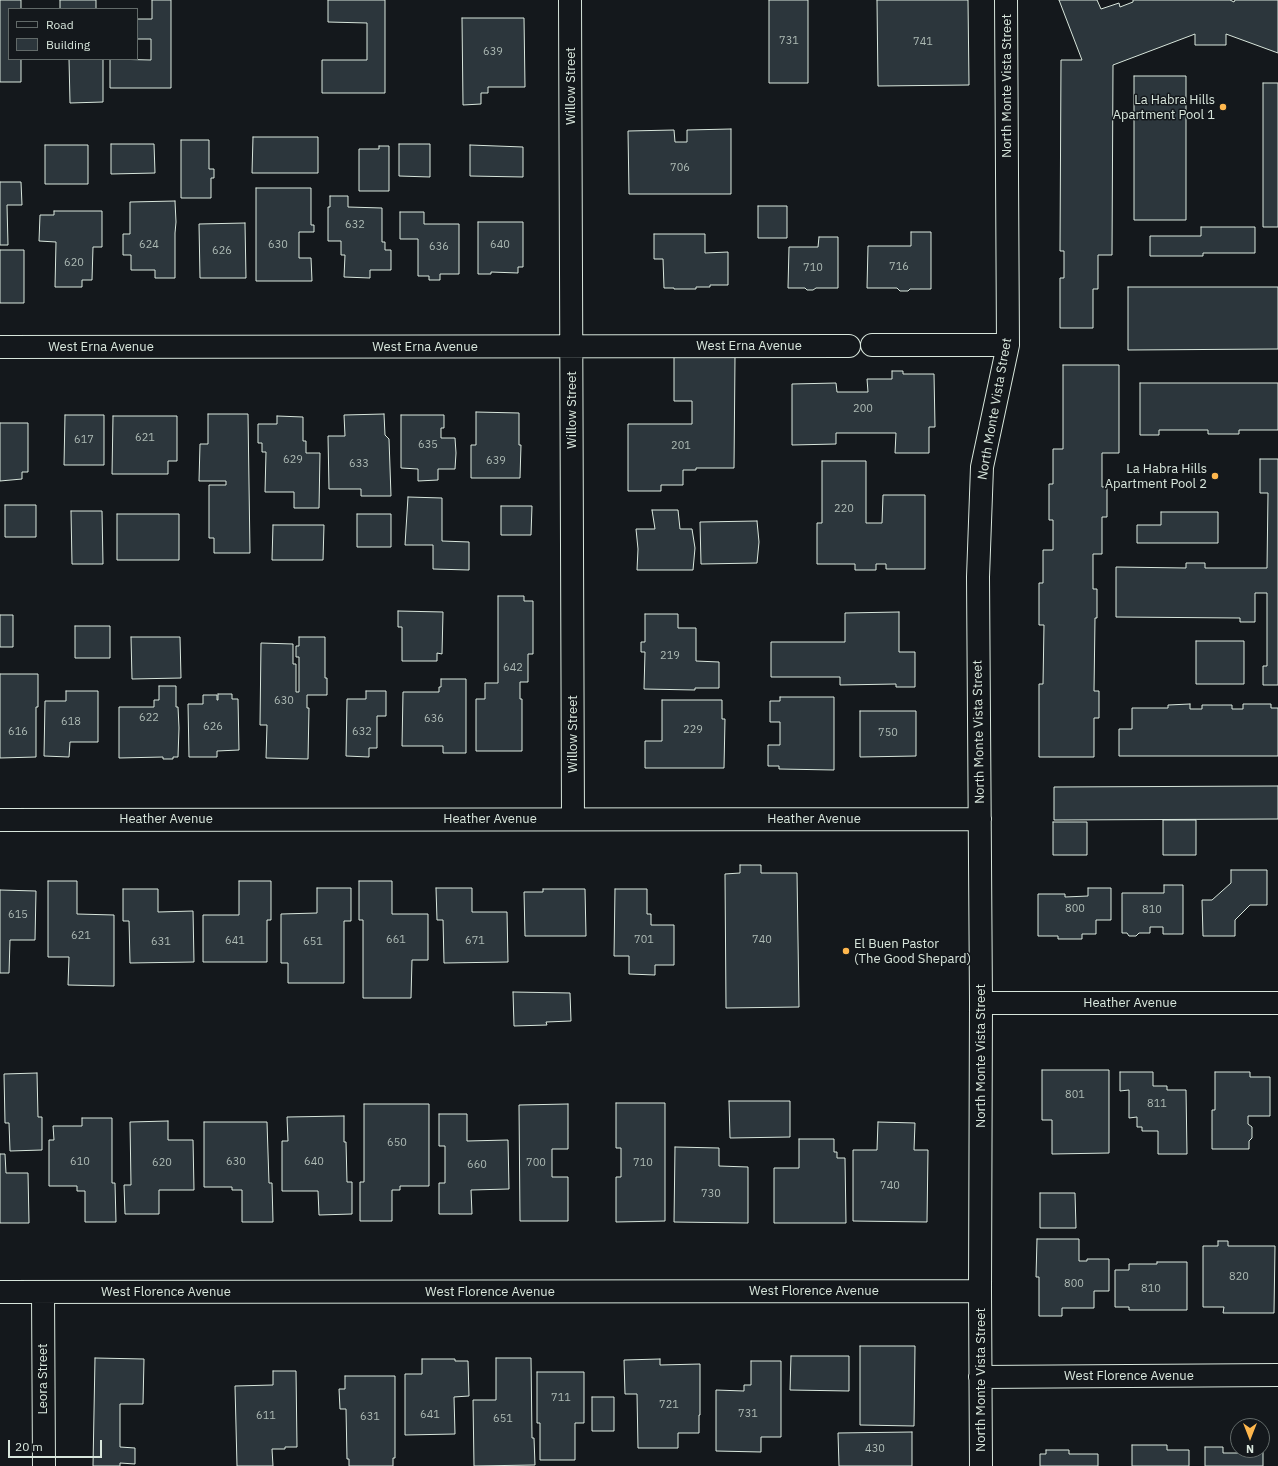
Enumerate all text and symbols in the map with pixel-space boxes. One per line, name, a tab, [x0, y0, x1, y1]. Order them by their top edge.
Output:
legend	[8, 8, 138, 60]
street label: North Monte Vista Street	[999, 14, 1015, 158]
text: Road	[46, 17, 74, 32]
house number: 731	[779, 34, 799, 48]
house number: 741	[913, 35, 933, 49]
text: Building	[46, 37, 90, 52]
house number: 639	[483, 45, 503, 59]
street label: Willow Street	[563, 47, 579, 125]
place label: La Habra Hills Apartment Pool 1	[1113, 92, 1215, 123]
marker: La Habra Hills Apartment Pool 1	[1218, 102, 1228, 112]
house number: 706	[670, 161, 690, 175]
house number: 632	[345, 218, 365, 232]
house number: 624	[139, 238, 159, 252]
house number: 630	[268, 238, 288, 252]
house number: 640	[490, 238, 510, 252]
house number: 636	[429, 240, 449, 254]
house number: 626	[212, 244, 232, 258]
house number: 620	[64, 256, 84, 270]
house number: 716	[889, 260, 909, 274]
house number: 710	[803, 261, 823, 275]
street label: North Monte Vista Street	[975, 337, 1015, 481]
street label: West Erna Avenue	[696, 338, 802, 354]
street label: West Erna Avenue	[48, 339, 154, 355]
street label: West Erna Avenue	[372, 339, 478, 355]
street label: Willow Street	[564, 371, 580, 449]
house number: 200	[853, 402, 873, 416]
house number: 621	[135, 431, 155, 445]
house number: 617	[74, 433, 94, 447]
house number: 635	[418, 438, 438, 452]
house number: 201	[671, 439, 691, 453]
house number: 629	[283, 453, 303, 467]
house number: 639	[486, 454, 506, 468]
house number: 633	[349, 457, 369, 471]
place label: La Habra Hills Apartment Pool 2	[1105, 461, 1207, 492]
marker: La Habra Hills Apartment Pool 2	[1210, 471, 1220, 481]
house number: 220	[834, 502, 854, 516]
house number: 219	[660, 649, 680, 663]
street label: North Monte Vista Street	[970, 660, 988, 804]
house number: 642	[503, 661, 523, 675]
house number: 630	[274, 694, 294, 708]
street label: Willow Street	[565, 695, 581, 773]
house number: 622	[139, 711, 159, 725]
house number: 636	[424, 712, 444, 726]
house number: 618	[61, 715, 81, 729]
house number: 626	[203, 720, 223, 734]
house number: 229	[683, 723, 703, 737]
house number: 616	[8, 725, 28, 739]
house number: 632	[352, 725, 372, 739]
house number: 750	[878, 726, 898, 740]
street label: Heather Avenue	[119, 811, 213, 827]
street label: Heather Avenue	[443, 811, 537, 827]
street label: Heather Avenue	[767, 811, 861, 827]
house number: 800	[1065, 902, 1085, 916]
house number: 810	[1142, 903, 1162, 917]
house number: 615	[8, 908, 28, 922]
house number: 621	[71, 929, 91, 943]
house number: 661	[386, 933, 406, 947]
house number: 701	[634, 933, 654, 947]
house number: 740	[752, 933, 772, 947]
house number: 641	[225, 934, 245, 948]
house number: 671	[465, 934, 485, 948]
house number: 631	[151, 935, 171, 949]
house number: 651	[303, 935, 323, 949]
place label: El Buen Pastor (The Good Shepard)	[854, 936, 971, 967]
marker: El Buen Pastor (The Good Shepard)	[841, 946, 851, 956]
street label: North Monte Vista Street	[973, 984, 989, 1128]
street label: Heather Avenue	[1083, 995, 1177, 1011]
house number: 801	[1065, 1088, 1085, 1102]
house number: 811	[1147, 1097, 1167, 1111]
house number: 650	[387, 1136, 407, 1150]
house number: 610	[70, 1155, 90, 1169]
house number: 630	[226, 1155, 246, 1169]
house number: 640	[304, 1155, 324, 1169]
house number: 620	[152, 1156, 172, 1170]
house number: 700	[526, 1156, 546, 1170]
house number: 710	[633, 1156, 653, 1170]
house number: 660	[467, 1158, 487, 1172]
house number: 740	[880, 1179, 900, 1193]
house number: 730	[701, 1187, 721, 1201]
house number: 820	[1229, 1270, 1249, 1284]
house number: 800	[1064, 1277, 1084, 1291]
house number: 810	[1141, 1282, 1161, 1296]
street label: West Florence Avenue	[749, 1283, 879, 1299]
street label: West Florence Avenue	[101, 1284, 231, 1300]
street label: West Florence Avenue	[425, 1284, 555, 1300]
street label: North Monte Vista Street	[973, 1308, 989, 1452]
street label: Leora Street	[35, 1343, 51, 1415]
street label: West Florence Avenue	[1064, 1368, 1194, 1384]
house number: 711	[551, 1391, 571, 1405]
house number: 721	[659, 1398, 679, 1412]
house number: 731	[738, 1407, 758, 1421]
house number: 641	[420, 1408, 440, 1422]
house number: 611	[256, 1409, 276, 1423]
house number: 631	[360, 1410, 380, 1424]
house number: 651	[493, 1412, 513, 1426]
north arrow	[1230, 1418, 1270, 1458]
scale bar	[10, 1432, 104, 1458]
text: 20 m	[15, 1439, 43, 1454]
house number: 430	[865, 1442, 885, 1456]
text: N	[1246, 1442, 1254, 1456]

